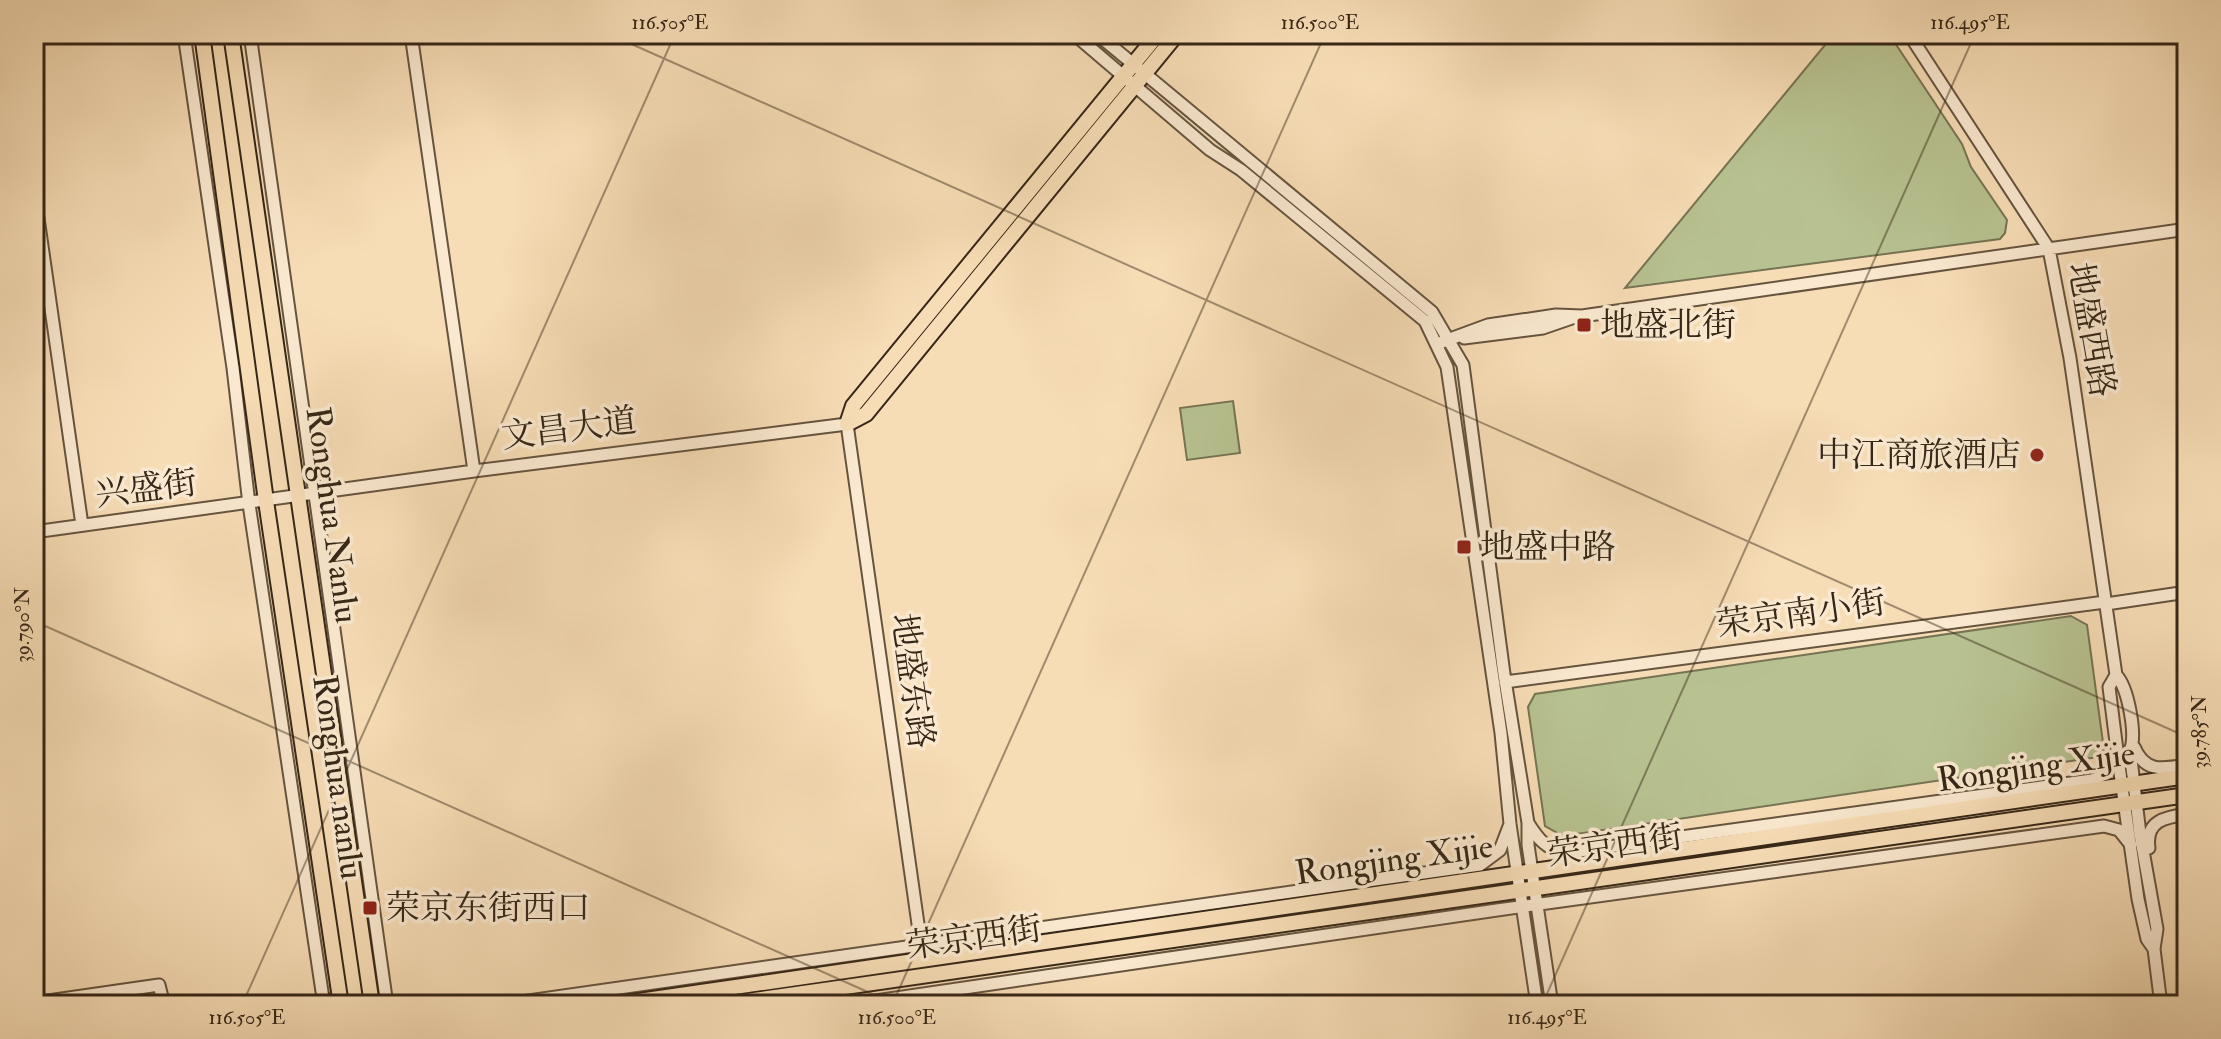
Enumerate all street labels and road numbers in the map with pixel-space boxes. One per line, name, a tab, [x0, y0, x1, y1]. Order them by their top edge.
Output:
street label: 地盛西路	[2058, 259, 2124, 401]
street label: 文昌大道	[499, 399, 639, 459]
street label: Ronghua Nanlu	[296, 404, 368, 626]
street label: 兴盛街	[93, 461, 199, 517]
street label: 荣京南小街	[1714, 581, 1888, 647]
street label: 地盛东路	[881, 611, 943, 751]
street label: Ronghua nanlu	[302, 672, 374, 882]
street label: Rongjing Xijie	[1934, 732, 2138, 802]
street label: 荣京西街	[1545, 815, 1685, 877]
street label: Rongjing Xijie	[1292, 825, 1496, 895]
street label: 荣京西街	[904, 907, 1044, 969]

